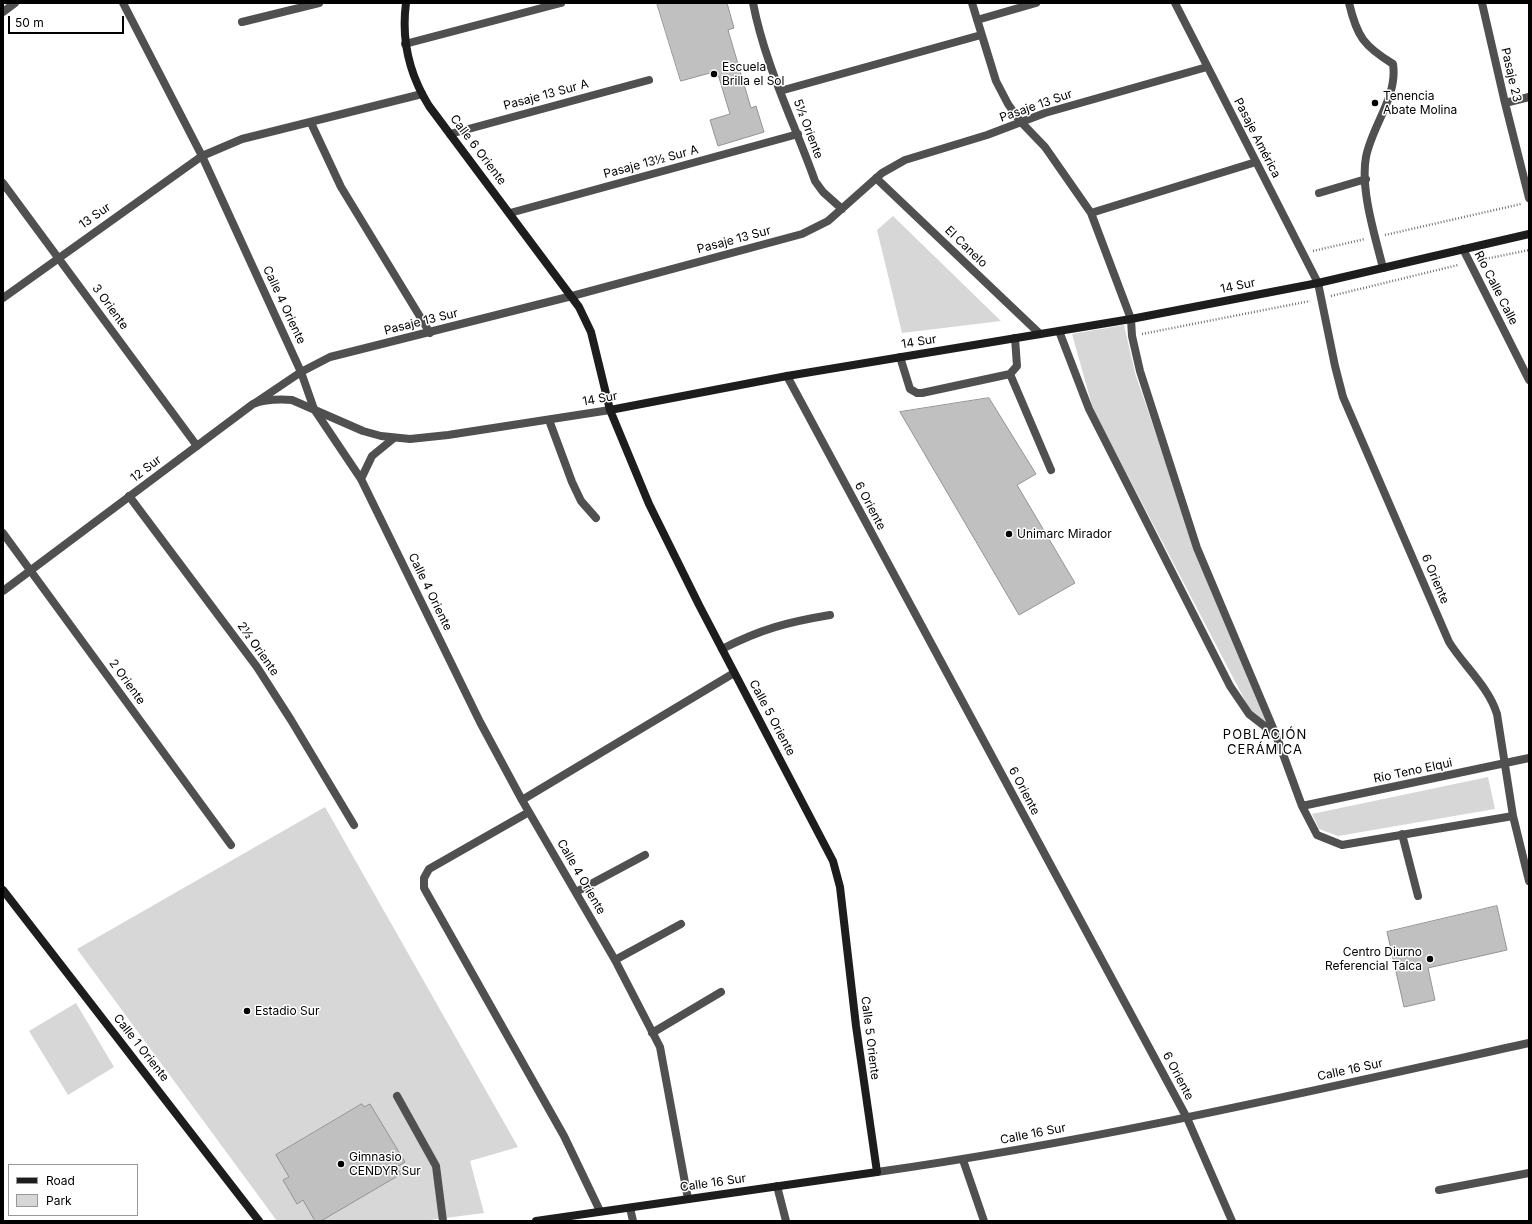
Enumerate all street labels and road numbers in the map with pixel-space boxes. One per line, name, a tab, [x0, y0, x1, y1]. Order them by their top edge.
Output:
street label: Pasaje 23	[1498, 46, 1524, 104]
street label: Pasaje 13 Sur A	[502, 77, 590, 113]
street label: Pasaje 13 Sur	[998, 87, 1074, 125]
street label: Pasaje América	[1231, 96, 1283, 180]
street label: 5½ Oriente	[790, 97, 826, 161]
street label: Calle 6 Oriente	[447, 112, 509, 188]
street label: Pasaje 13½ Sur A	[602, 142, 700, 182]
street label: 13 Sur	[77, 200, 113, 232]
street label: Pasaje 13 Sur	[696, 223, 772, 257]
street label: El Canelo	[942, 223, 990, 271]
street label: Río Calle Calle	[1471, 249, 1521, 327]
street label: Calle 4 Oriente	[260, 264, 308, 346]
street label: 14 Sur	[1219, 276, 1257, 296]
street label: 3 Oriente	[89, 282, 131, 332]
street label: Pasaje 13 Sur	[383, 306, 459, 338]
street label: 14 Sur	[900, 332, 938, 352]
street label: 14 Sur	[581, 389, 619, 409]
street label: 12 Sur	[128, 453, 164, 485]
street label: 6 Oriente	[851, 479, 889, 533]
street label: Calle 4 Oriente	[405, 551, 455, 633]
street label: 6 Oriente	[1418, 552, 1452, 606]
street label: 2½ Oriente	[234, 619, 282, 679]
street label: 2 Oriente	[106, 657, 148, 707]
street label: Calle 5 Oriente	[746, 678, 798, 758]
street label: Río Teno Elqui	[1372, 756, 1454, 786]
street label: 6 Oriente	[1005, 764, 1043, 818]
street label: Calle 4 Oriente	[554, 837, 608, 917]
street label: Calle 5 Oriente	[858, 995, 882, 1081]
street label: Calle 1 Oriente	[110, 1011, 172, 1085]
street label: 6 Oriente	[1159, 1049, 1197, 1103]
street label: Calle 16 Sur	[1316, 1056, 1384, 1084]
street label: Calle 16 Sur	[999, 1121, 1067, 1147]
street label: Calle 16 Sur	[679, 1171, 747, 1195]

